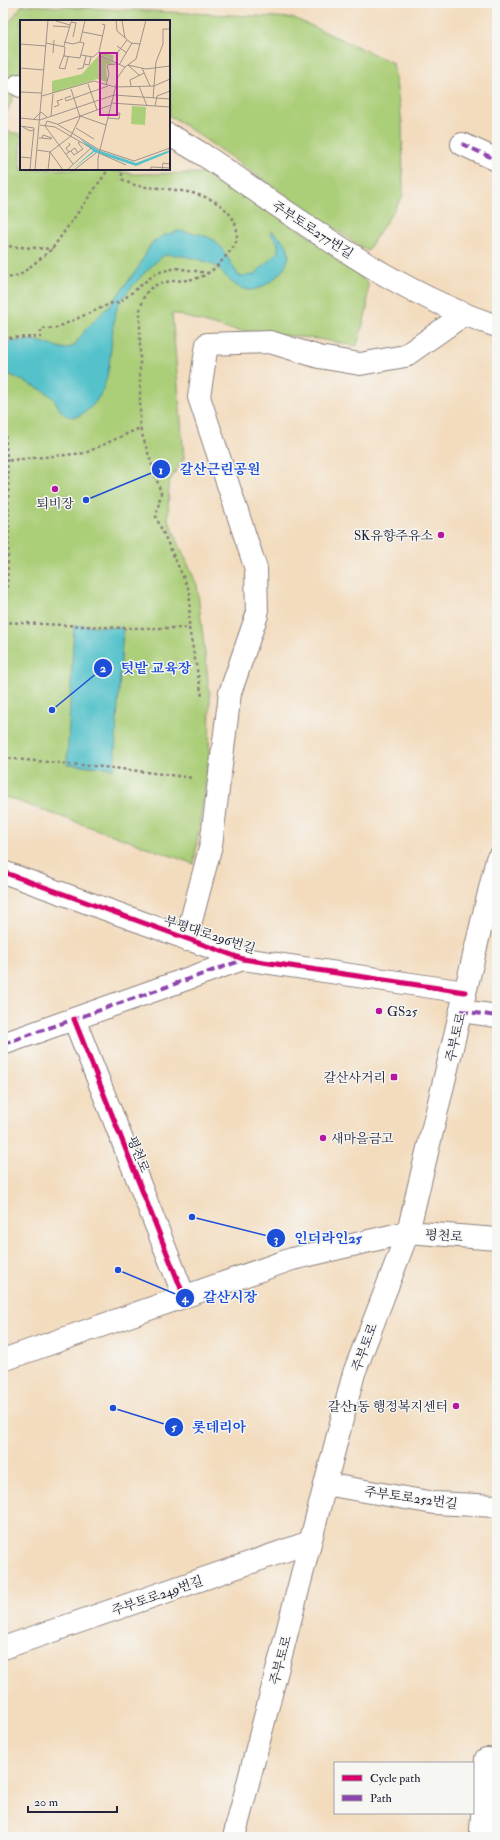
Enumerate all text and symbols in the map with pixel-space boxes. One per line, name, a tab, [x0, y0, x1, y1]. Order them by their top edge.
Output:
inset map	[20, 20, 170, 170]
street label: 주부토로277번길	[269, 198, 356, 262]
callout: 갈산근린공원	[151, 456, 268, 482]
text: 갈산근린공원	[179, 461, 261, 478]
text: 1	[159, 463, 163, 478]
marker: 퇴비장	[50, 484, 60, 494]
place label: 퇴비장	[36, 496, 74, 512]
place label: SK유향주유소	[354, 528, 433, 544]
marker: SK유향주유소	[436, 530, 446, 540]
callout: 텃밭 교육장	[93, 655, 199, 681]
text: 텃밭 교육장	[121, 660, 192, 677]
text: 2	[100, 661, 106, 676]
street label: 부평대로296번길	[162, 913, 257, 957]
place label: GS25	[387, 1004, 418, 1020]
marker: GS25	[374, 1006, 384, 1016]
street label: 주부토로	[443, 1011, 470, 1063]
place label: 갈산사거리	[323, 1070, 386, 1086]
marker: 갈산사거리	[389, 1072, 399, 1082]
place label: 새마을금고	[331, 1131, 394, 1147]
marker: 새마을금고	[318, 1133, 328, 1143]
street label: 평천로	[124, 1134, 153, 1175]
callout: 인더라인25	[266, 1225, 369, 1251]
street label: 평천로	[425, 1227, 464, 1245]
text: 인더라인25	[294, 1230, 362, 1247]
text: 3	[274, 1232, 279, 1247]
callout: 갈산시장	[175, 1285, 265, 1311]
text: 갈산시장	[203, 1289, 258, 1306]
text: 4	[181, 1291, 190, 1306]
street label: 주부토로	[349, 1321, 381, 1374]
place label: 갈산1동 행정복지센터	[328, 1399, 448, 1415]
marker: 갈산1동 행정복지센터	[451, 1401, 461, 1411]
callout: 롯데리아	[164, 1414, 255, 1440]
text: 롯데리아	[192, 1419, 247, 1436]
text: 5	[171, 1420, 177, 1435]
street label: 주부토로252번길	[363, 1484, 459, 1512]
street label: 주부토로249번길	[110, 1573, 205, 1619]
street label: 주부토로	[267, 1634, 295, 1687]
legend	[334, 1762, 474, 1814]
text: Cycle path	[370, 1771, 421, 1786]
scale bar	[28, 1788, 117, 1814]
text: Path	[370, 1791, 393, 1806]
text: 20 m	[34, 1795, 59, 1810]

